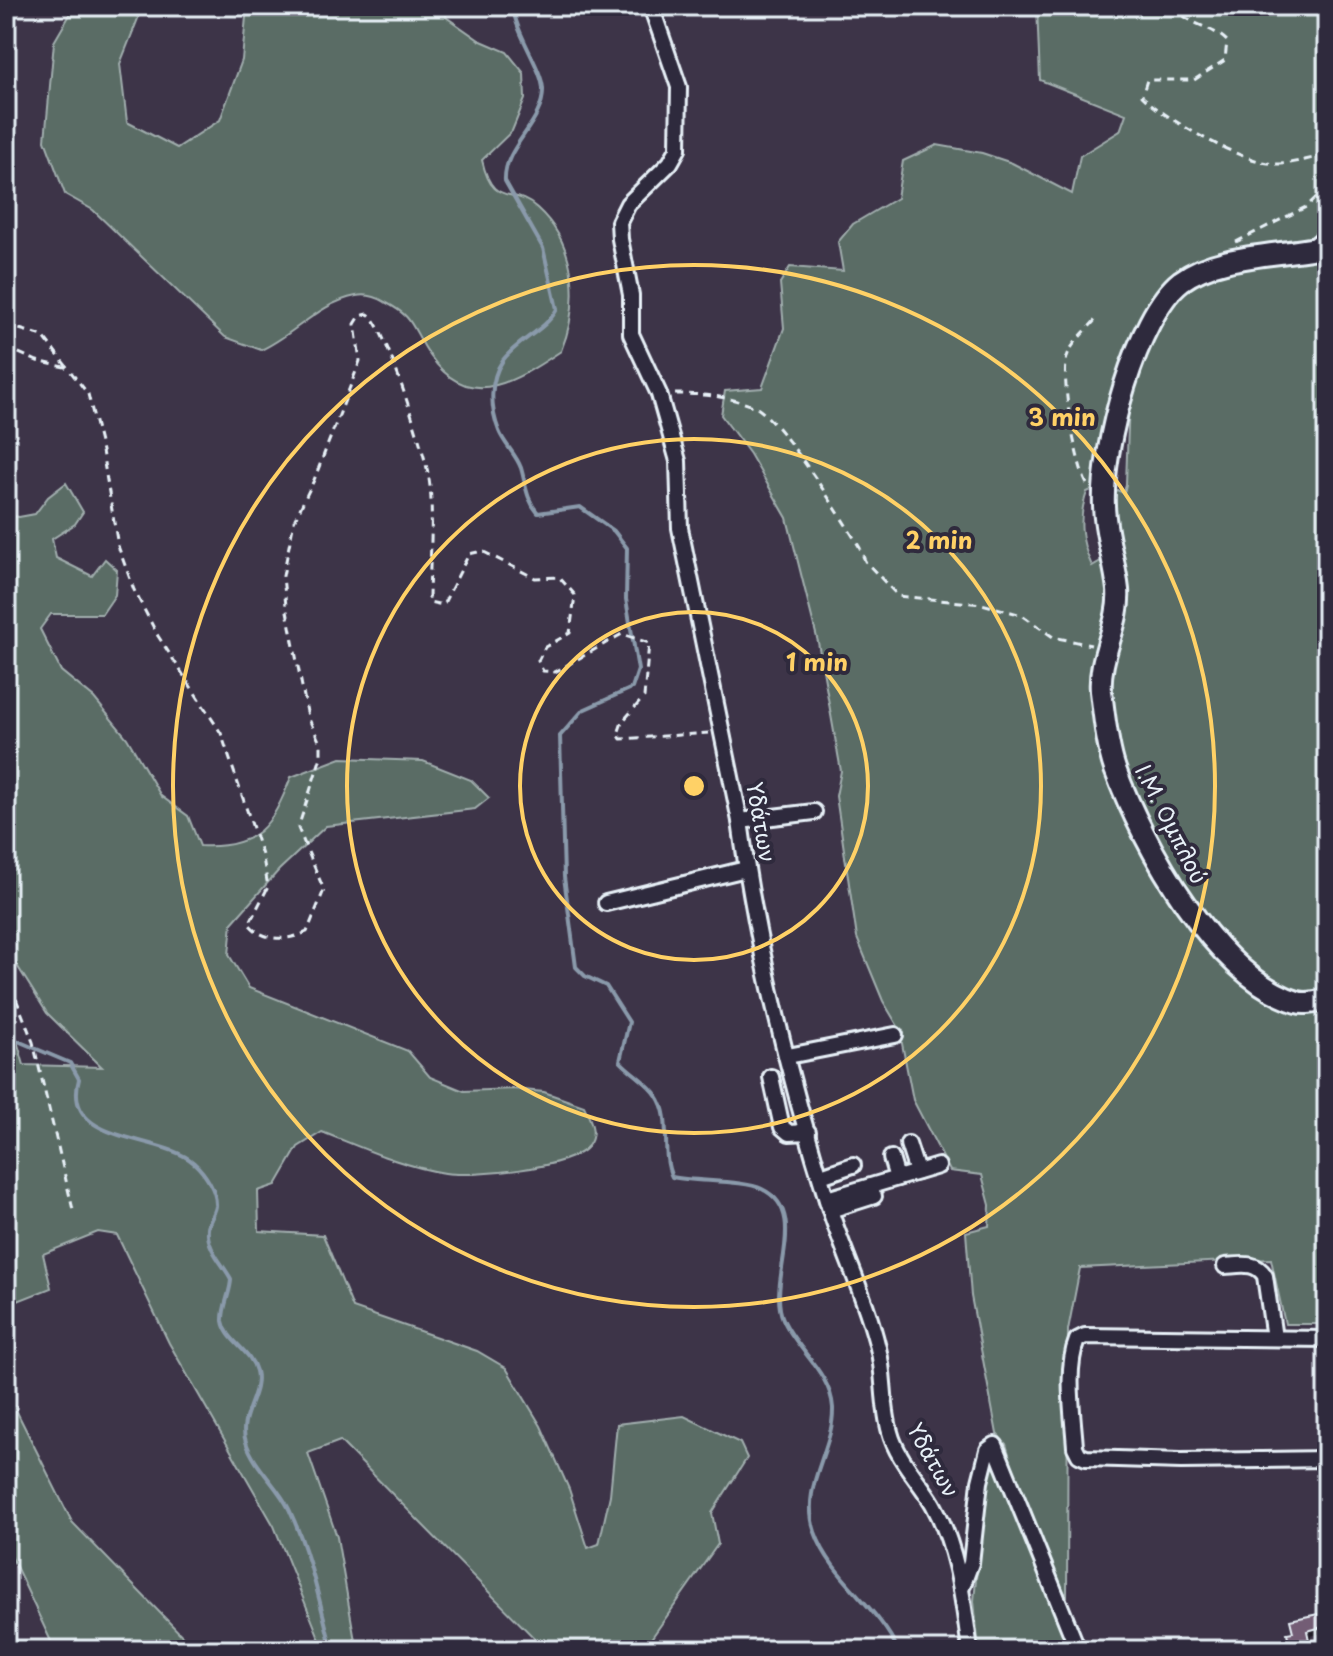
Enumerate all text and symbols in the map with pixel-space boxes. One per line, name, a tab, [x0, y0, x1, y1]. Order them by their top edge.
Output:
text: 3 min	[1028, 398, 1096, 434]
text: 2 min	[905, 521, 973, 557]
text: 1 min	[786, 643, 848, 679]
street label: Ι.Μ. Ομπλού	[1128, 758, 1217, 889]
centre of rings	[680, 772, 708, 800]
street label: Υδάτων	[739, 779, 786, 865]
street label: Υδάτων	[900, 1416, 968, 1503]

